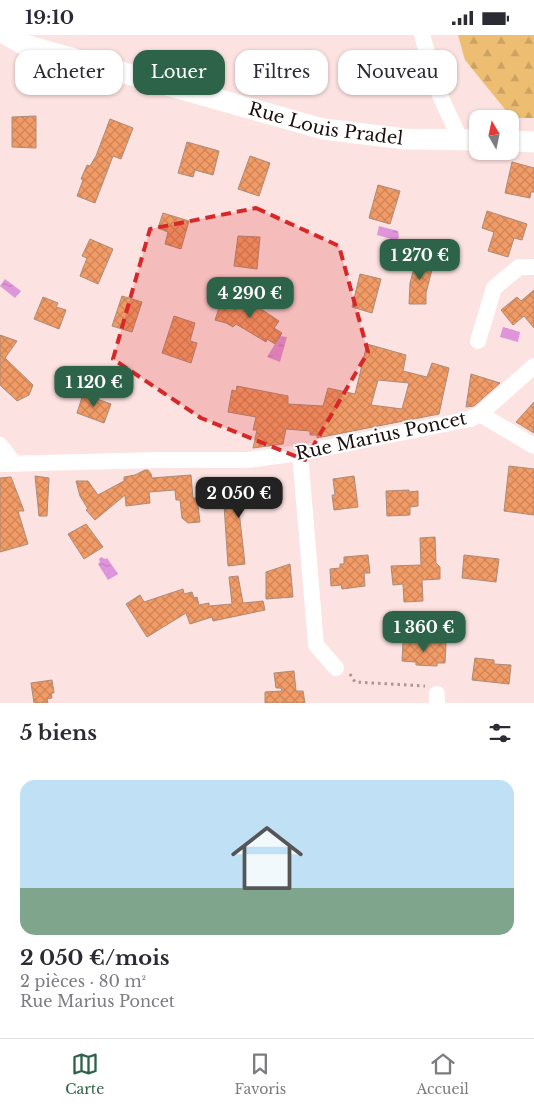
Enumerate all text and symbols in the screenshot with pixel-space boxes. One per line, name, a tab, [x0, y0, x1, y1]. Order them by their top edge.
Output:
text: 19:10	[25, 6, 74, 29]
chip: Acheter	[15, 50, 123, 95]
chip: Louer	[133, 50, 225, 95]
chip: Filtres	[235, 50, 328, 95]
chip: Nouveau	[338, 50, 457, 95]
street label: Rue Louis Pradel	[246, 98, 404, 150]
north arrow	[469, 110, 519, 160]
map controls	[469, 110, 519, 160]
pin: 1 270 €	[374, 239, 466, 281]
text: 1 270 €	[391, 245, 449, 265]
pin: 4 290 €	[204, 277, 296, 319]
text: 4 290 €	[218, 283, 282, 303]
pin: 1 120 €	[48, 365, 140, 408]
text: 1 120 €	[65, 372, 123, 392]
street label: Rue Marius Poncet	[294, 407, 469, 465]
pin: 2 050 €	[193, 477, 285, 519]
text: 2 050 €	[207, 483, 271, 503]
pin: 1 360 €	[378, 611, 470, 653]
text: 1 360 €	[394, 617, 454, 637]
icon: filters	[486, 719, 514, 747]
text: 5 biens	[20, 720, 97, 746]
icon: home	[222, 813, 312, 903]
text: 2 050 €/mois	[20, 945, 170, 971]
text: 2 pièces · 80 m²	[20, 971, 146, 991]
text: Rue Marius Poncet	[20, 991, 175, 1011]
tab: Carte	[65, 1050, 104, 1098]
tab: Favoris	[235, 1050, 286, 1098]
tab: Accueil	[416, 1050, 469, 1098]

